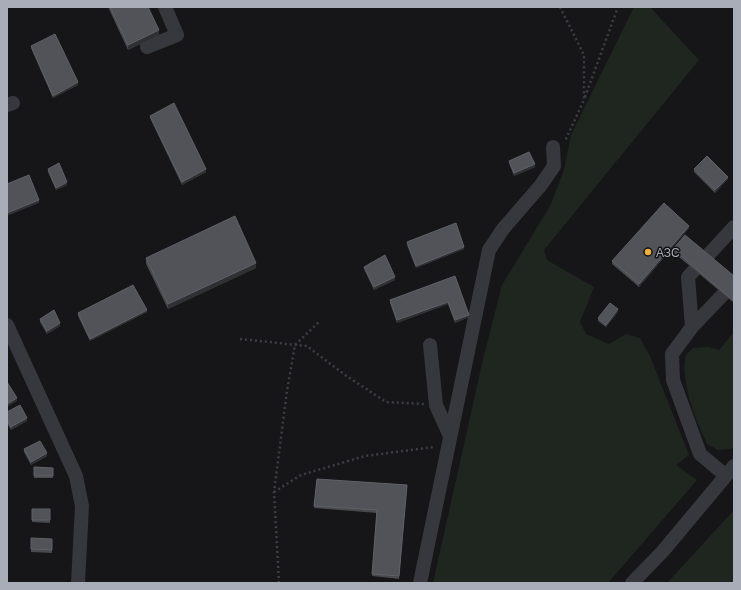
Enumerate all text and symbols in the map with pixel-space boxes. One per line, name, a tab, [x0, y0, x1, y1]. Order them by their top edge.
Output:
place label: АЗС	[656, 245, 680, 259]
marker: АЗС	[643, 247, 653, 257]

